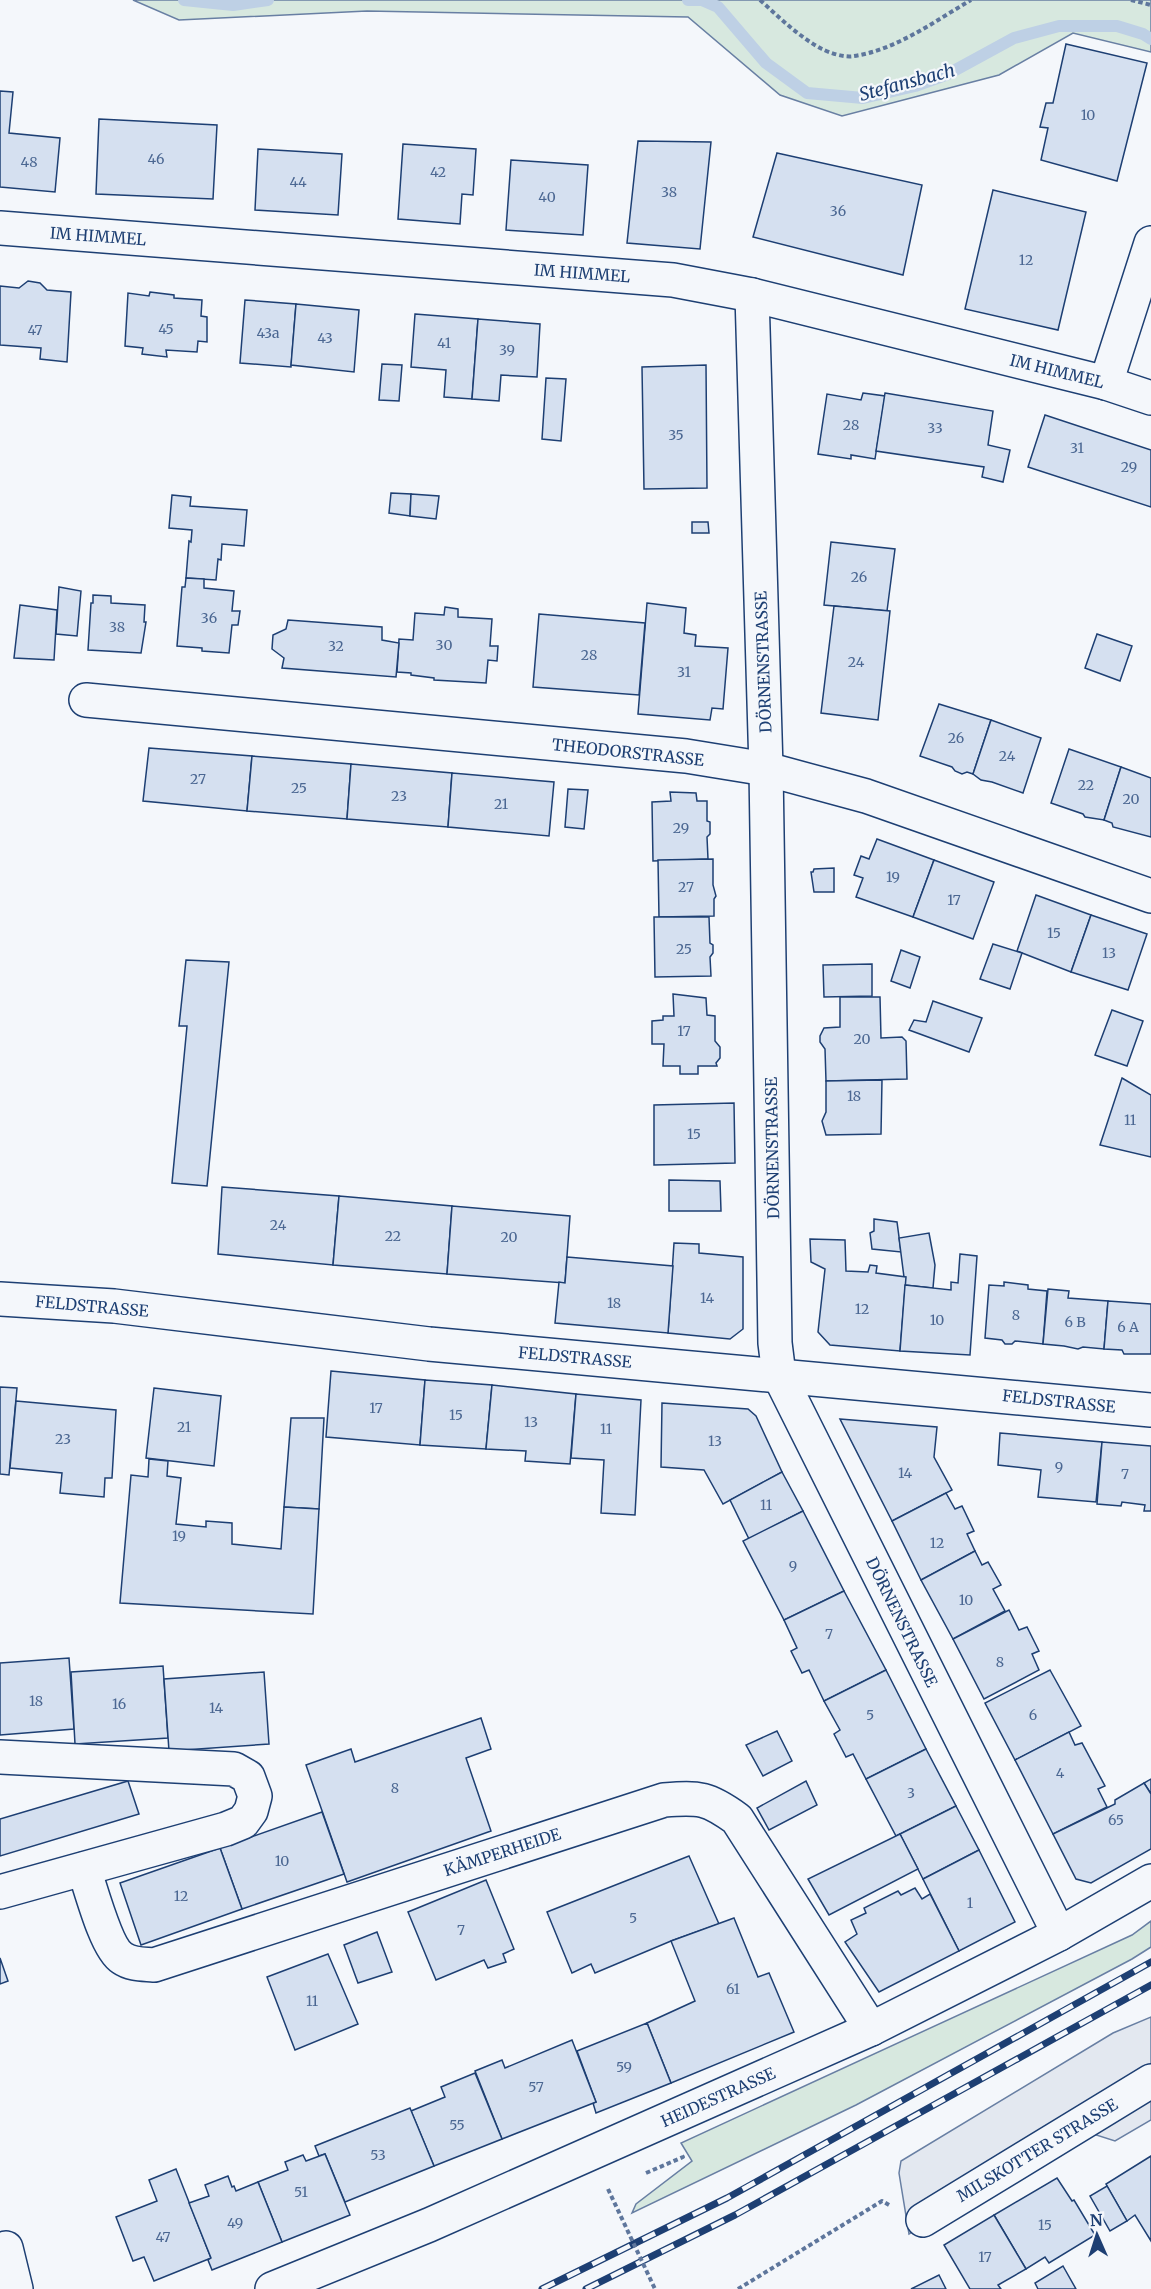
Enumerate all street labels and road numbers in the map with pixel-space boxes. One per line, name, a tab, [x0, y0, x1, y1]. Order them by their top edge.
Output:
street label: IM HIMMEL	[49, 223, 147, 249]
street label: IM HIMMEL	[533, 260, 631, 286]
street label: IM HIMMEL	[1008, 350, 1106, 392]
street label: DÖRNENSTRASSE	[750, 590, 775, 733]
street label: THEODORSTRASSE	[551, 734, 706, 770]
street label: DÖRNENSTRASSE	[761, 1076, 783, 1219]
street label: FELDSTRASSE	[35, 1291, 150, 1321]
street label: FELDSTRASSE	[518, 1342, 633, 1372]
street label: FELDSTRASSE	[1001, 1385, 1117, 1417]
street label: DÖRNENSTRASSE	[862, 1554, 942, 1691]
street label: KÄMPERHEIDE	[441, 1823, 564, 1880]
street label: HEIDESTRASSE	[658, 2063, 779, 2131]
street label: MILSKOTTER STRASSE	[953, 2094, 1122, 2206]

